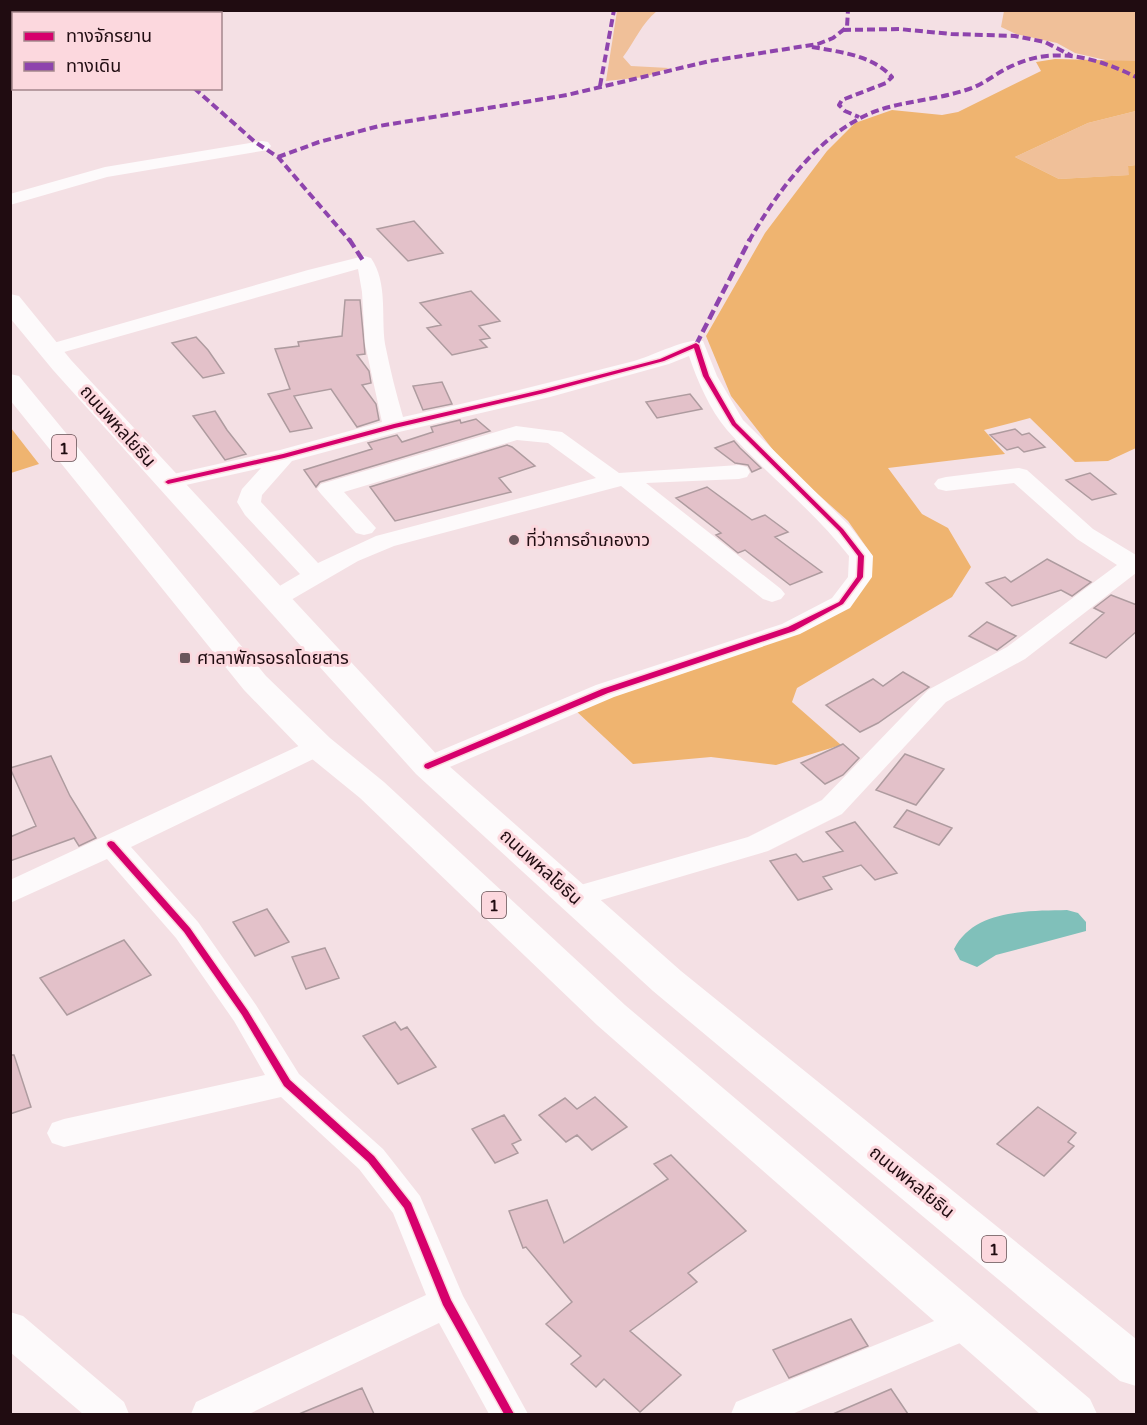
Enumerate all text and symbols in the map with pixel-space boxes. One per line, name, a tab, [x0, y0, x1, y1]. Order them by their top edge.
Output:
legend	[12, 12, 222, 90]
text: ทางจักรยาน	[66, 25, 152, 47]
text: ทางเดิน	[66, 55, 121, 77]
street label: ถนนพหลโยธิน	[75, 380, 161, 472]
road number: 1	[52, 435, 76, 461]
place label: ที่ว่าการอำเภองาว	[526, 527, 650, 551]
marker: ที่ว่าการอำเภองาว	[507, 533, 521, 547]
place label: ศาลาพักรอรถโดยสาร	[197, 647, 349, 669]
marker: ศาลาพักรอรถโดยสาร	[178, 651, 192, 665]
street label: ถนนพหลโยธิน	[495, 824, 587, 910]
road number: 1	[482, 892, 506, 918]
street label: ถนนพหลโยธิน	[865, 1141, 959, 1223]
road number: 1	[982, 1236, 1006, 1262]

